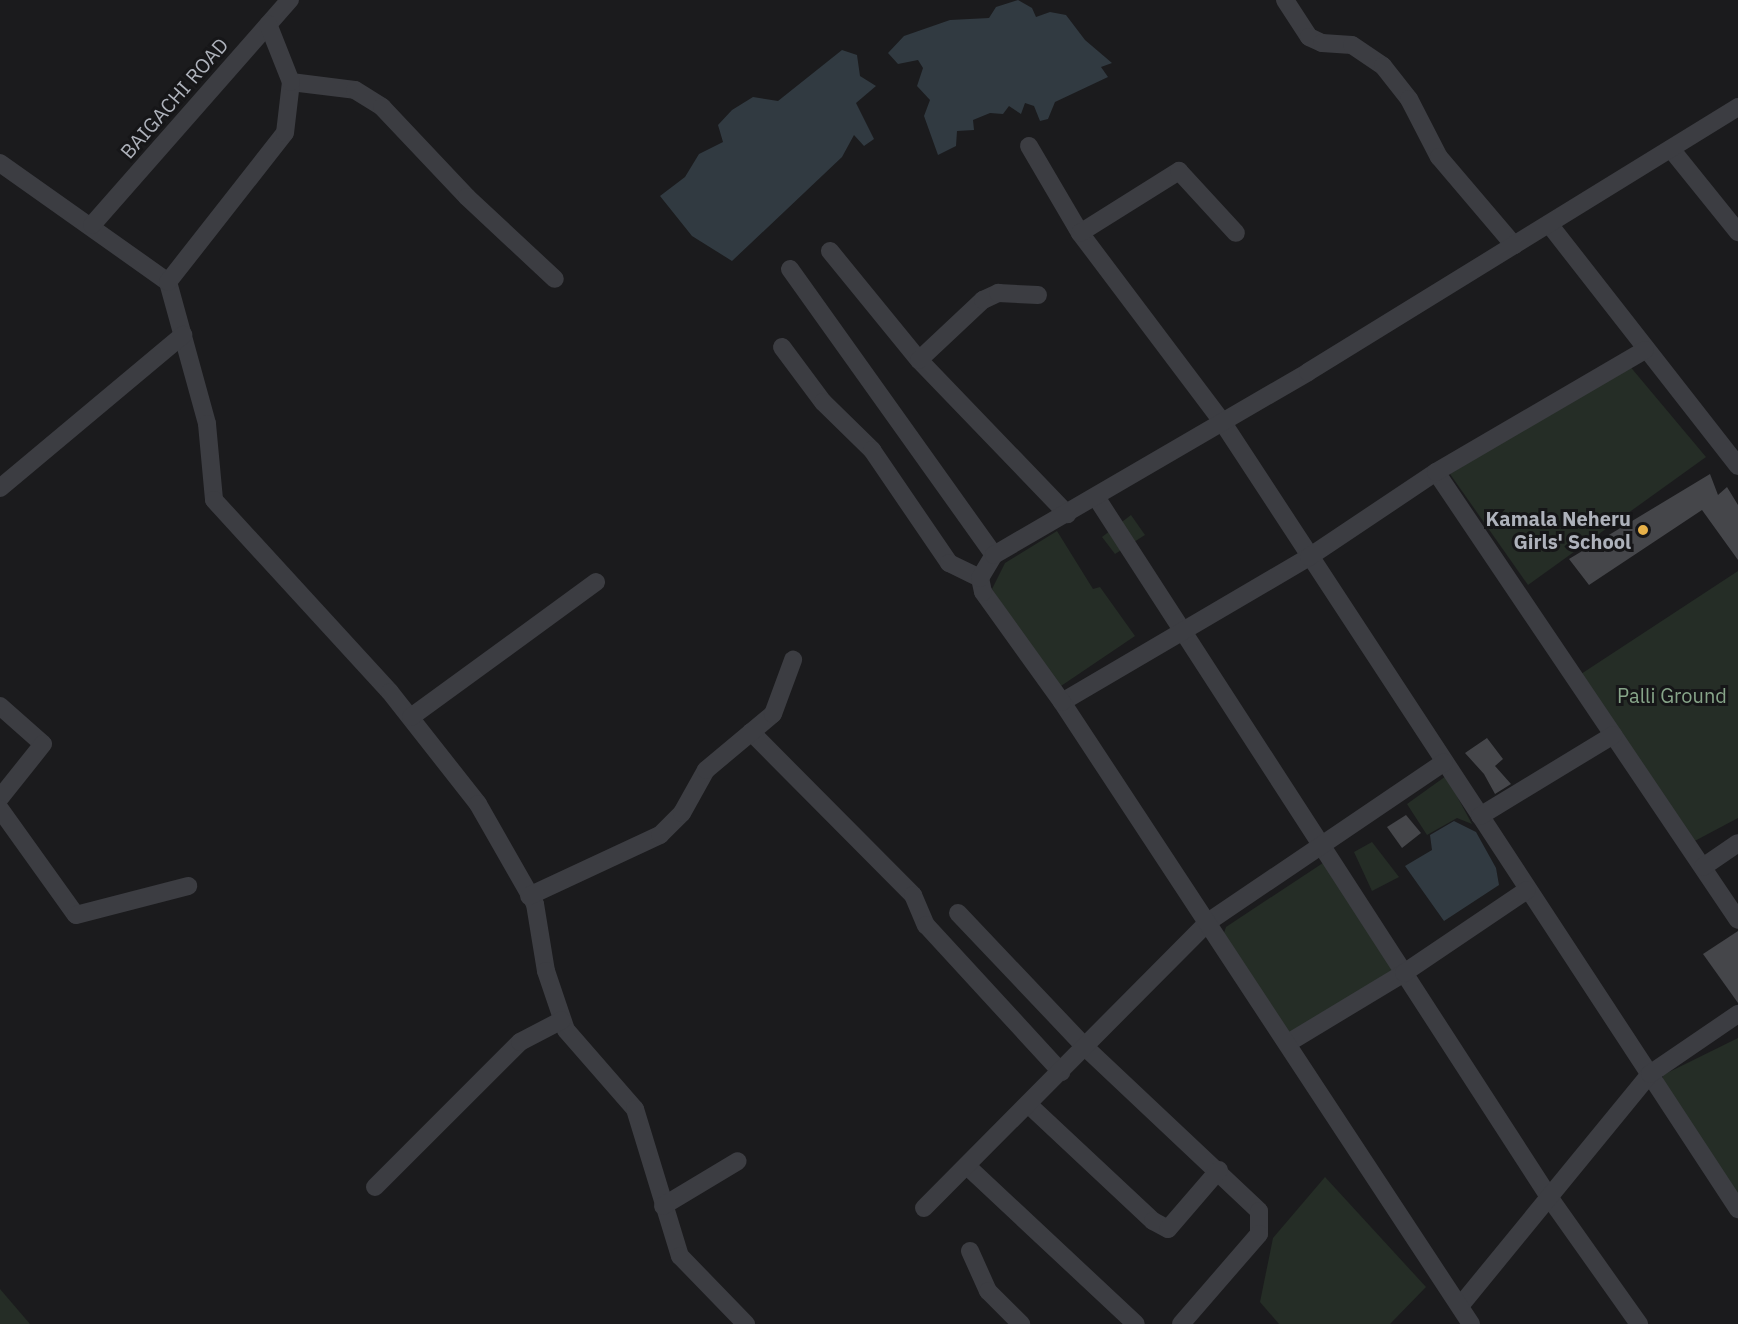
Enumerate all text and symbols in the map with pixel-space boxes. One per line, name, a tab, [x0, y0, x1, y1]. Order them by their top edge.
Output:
street label: BAIGACHI ROAD	[115, 33, 233, 163]
place label: Kamala Neheru Girls' School	[1486, 506, 1631, 553]
marker: Kamala Neheru Girls' School	[1636, 523, 1650, 537]
park label: Palli Ground	[1617, 683, 1727, 707]

